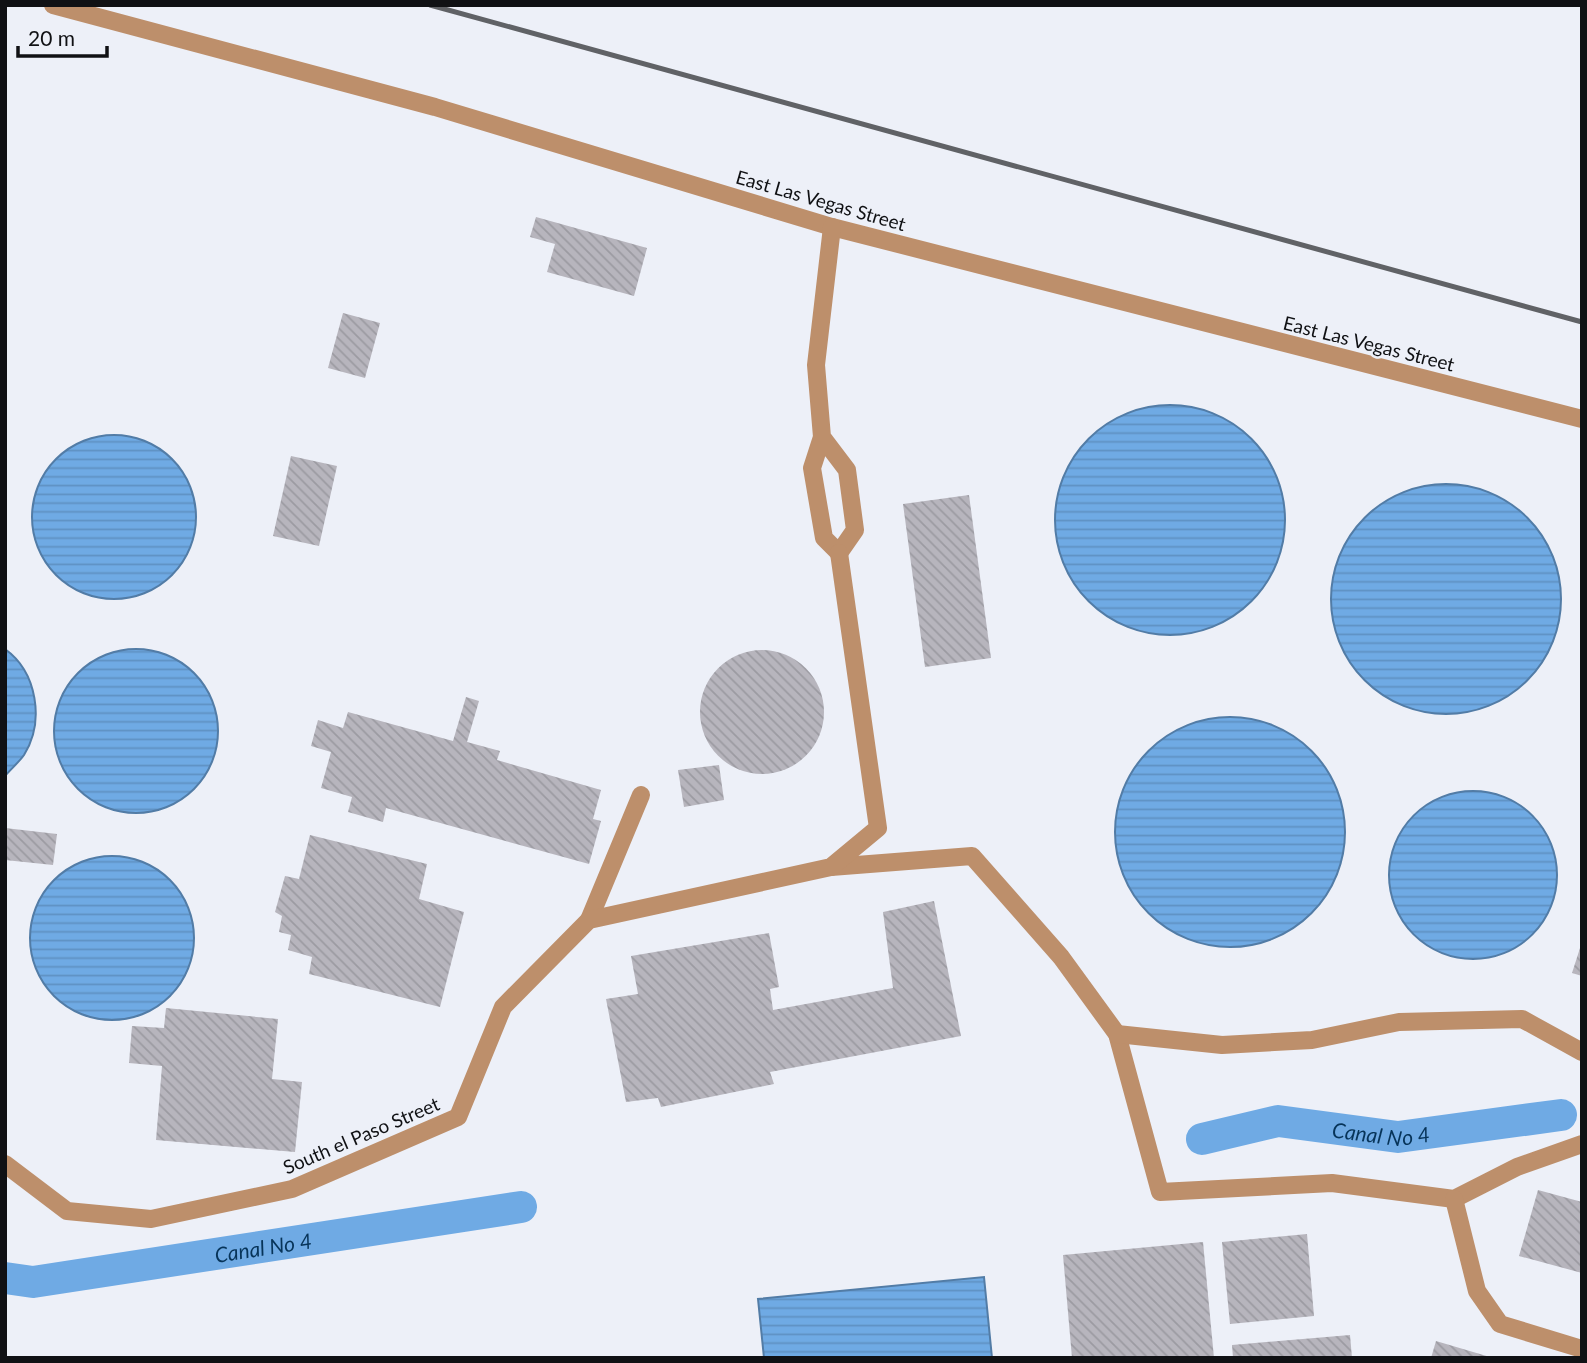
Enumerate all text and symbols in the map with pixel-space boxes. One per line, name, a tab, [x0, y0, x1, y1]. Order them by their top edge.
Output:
scale bar	[18, 14, 107, 58]
text: 20 m	[28, 25, 75, 50]
street label: East Las Vegas Street	[733, 165, 909, 235]
street label: East Las Vegas Street	[1281, 311, 1457, 375]
street label: South el Paso Street	[279, 1092, 443, 1178]
water label: Canal No 4	[1331, 1116, 1431, 1150]
water label: Canal No 4	[213, 1227, 313, 1266]

